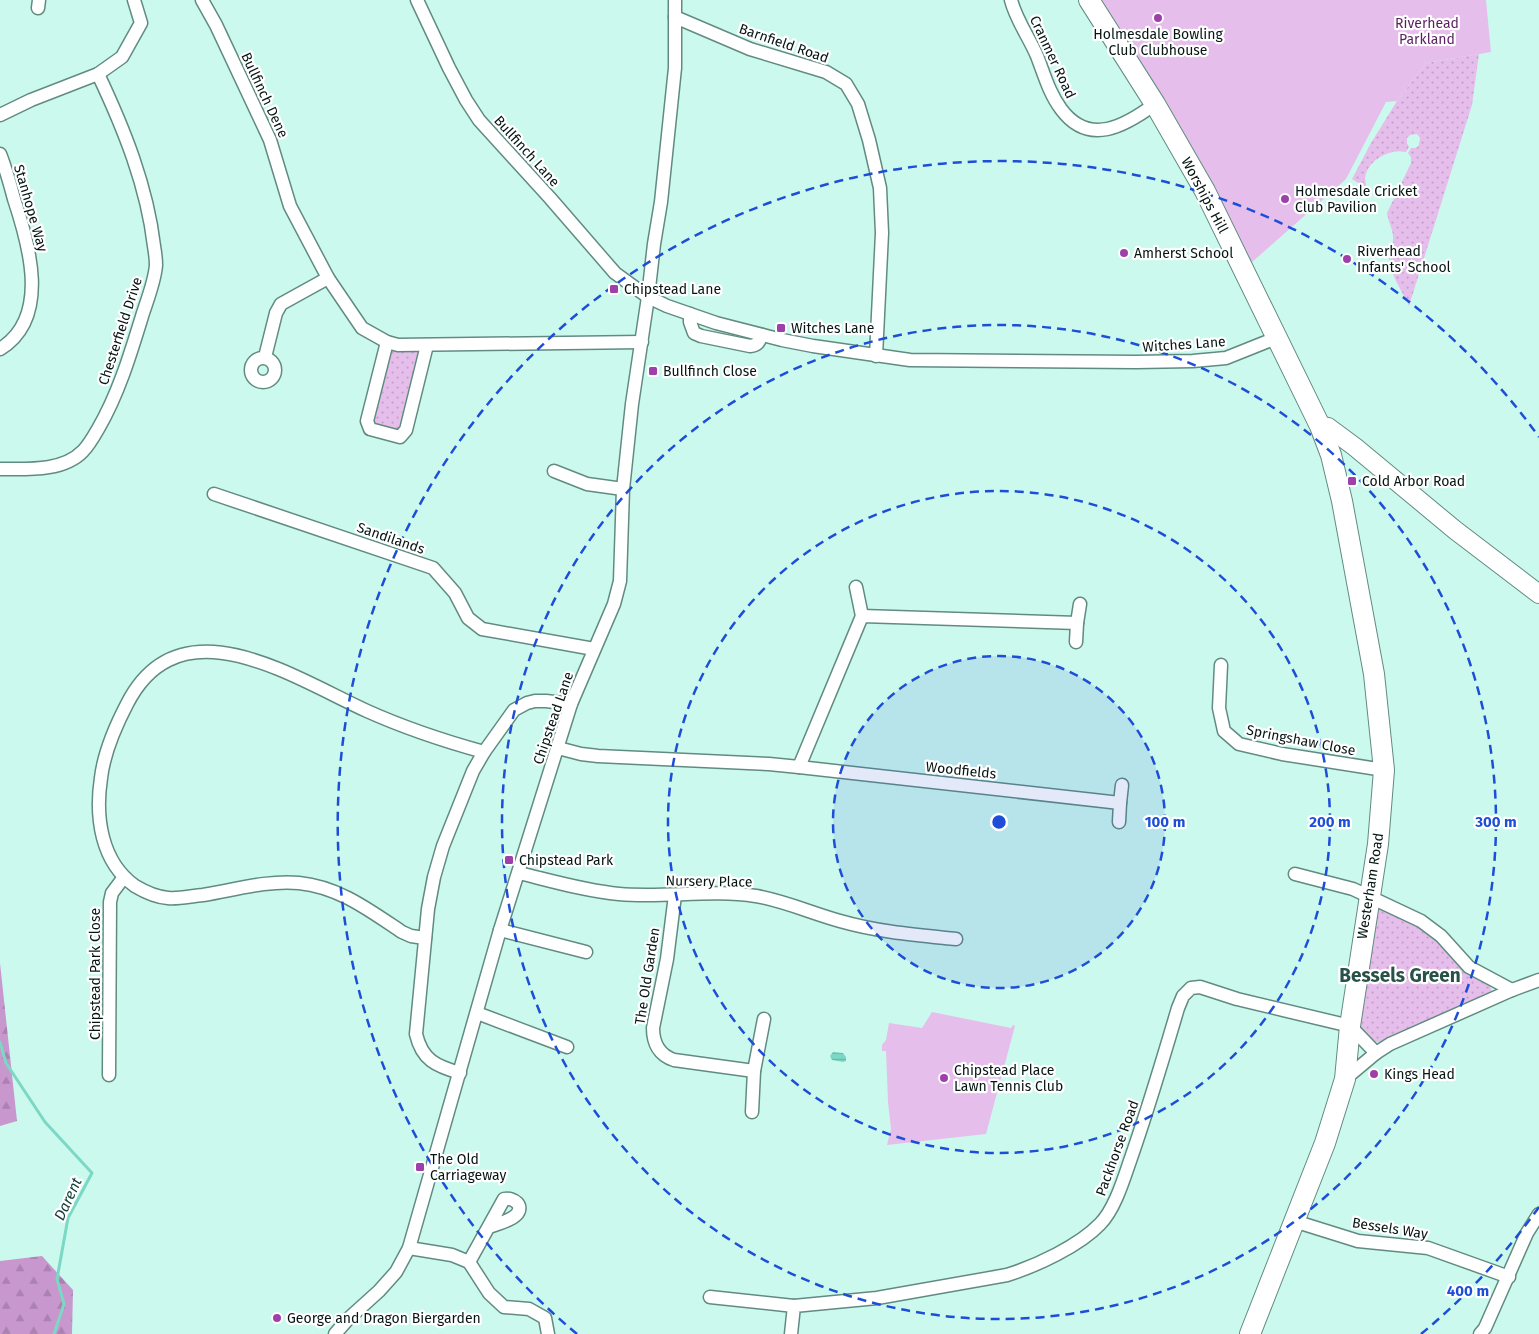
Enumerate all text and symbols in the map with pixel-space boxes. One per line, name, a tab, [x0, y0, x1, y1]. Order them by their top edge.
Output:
marker: Holmesdale Bowling Club Clubhouse	[1152, 12, 1164, 24]
street label: Cranmer Road	[1026, 13, 1079, 101]
park label: Riverhead Parkland	[1395, 15, 1459, 48]
street label: Barnfield Road	[737, 20, 831, 67]
place label: Holmesdale Bowling Club Clubhouse	[1093, 26, 1223, 59]
street label: Bullfinch Dene	[237, 50, 292, 141]
street label: Bullfinch Lane	[490, 112, 563, 190]
street label: Worships Hill	[1177, 154, 1232, 236]
street label: Stanhope Way	[10, 163, 51, 254]
place label: Holmesdale Cricket Club Pavilion	[1295, 183, 1419, 216]
marker: Holmesdale Cricket Club Pavilion	[1279, 193, 1291, 205]
place label: Riverhead Infants' School	[1357, 243, 1451, 276]
place label: Amherst School	[1134, 245, 1233, 262]
marker: Amherst School	[1118, 247, 1130, 259]
marker: Riverhead Infants' School	[1341, 253, 1353, 265]
street label: Chesterfield Drive	[95, 275, 146, 387]
place label: Chipstead Lane	[624, 281, 721, 298]
marker: Chipstead Lane	[608, 283, 620, 295]
place label: Witches Lane	[791, 320, 874, 337]
marker: Witches Lane	[775, 322, 787, 334]
street label: Witches Lane	[1142, 333, 1226, 356]
place label: Bullfinch Close	[663, 363, 757, 380]
marker: Bullfinch Close	[647, 365, 659, 377]
place label: Cold Arbor Road	[1362, 473, 1465, 490]
marker: Cold Arbor Road	[1346, 475, 1358, 487]
street label: Sandilands	[355, 519, 427, 558]
street label: Chipstead Lane	[530, 670, 577, 767]
street label: Springshaw Close	[1245, 722, 1357, 759]
street label: Woodfields	[925, 758, 997, 783]
centre of rings	[990, 813, 1008, 831]
text: 100 m	[1145, 813, 1185, 831]
text: 200 m	[1309, 813, 1351, 831]
text: 300 m	[1474, 813, 1517, 831]
street label: Westerham Road	[1354, 832, 1387, 940]
place label: Chipstead Park	[519, 852, 614, 869]
marker: Chipstead Park	[503, 854, 515, 866]
street label: Nursery Place	[665, 872, 753, 891]
street label: Chipstead Park Close	[87, 908, 104, 1040]
street label: The Old Garden	[631, 926, 664, 1026]
district label: Bessels Green	[1339, 964, 1461, 987]
place label: Chipstead Place Lawn Tennis Club	[954, 1062, 1063, 1095]
place label: Kings Head	[1384, 1066, 1455, 1083]
marker: Kings Head	[1368, 1068, 1380, 1080]
marker: Chipstead Place Lawn Tennis Club	[938, 1072, 950, 1084]
street label: Packhorse Road	[1092, 1098, 1143, 1198]
place label: The Old Carriageway	[430, 1151, 507, 1184]
marker: The Old Carriageway	[414, 1161, 426, 1173]
water label: Darent	[50, 1174, 86, 1223]
street label: Bessels Way	[1351, 1214, 1429, 1243]
text: 400 m	[1447, 1282, 1489, 1300]
place label: George and Dragon Biergarden	[287, 1310, 481, 1327]
marker: George and Dragon Biergarden	[271, 1312, 283, 1324]

